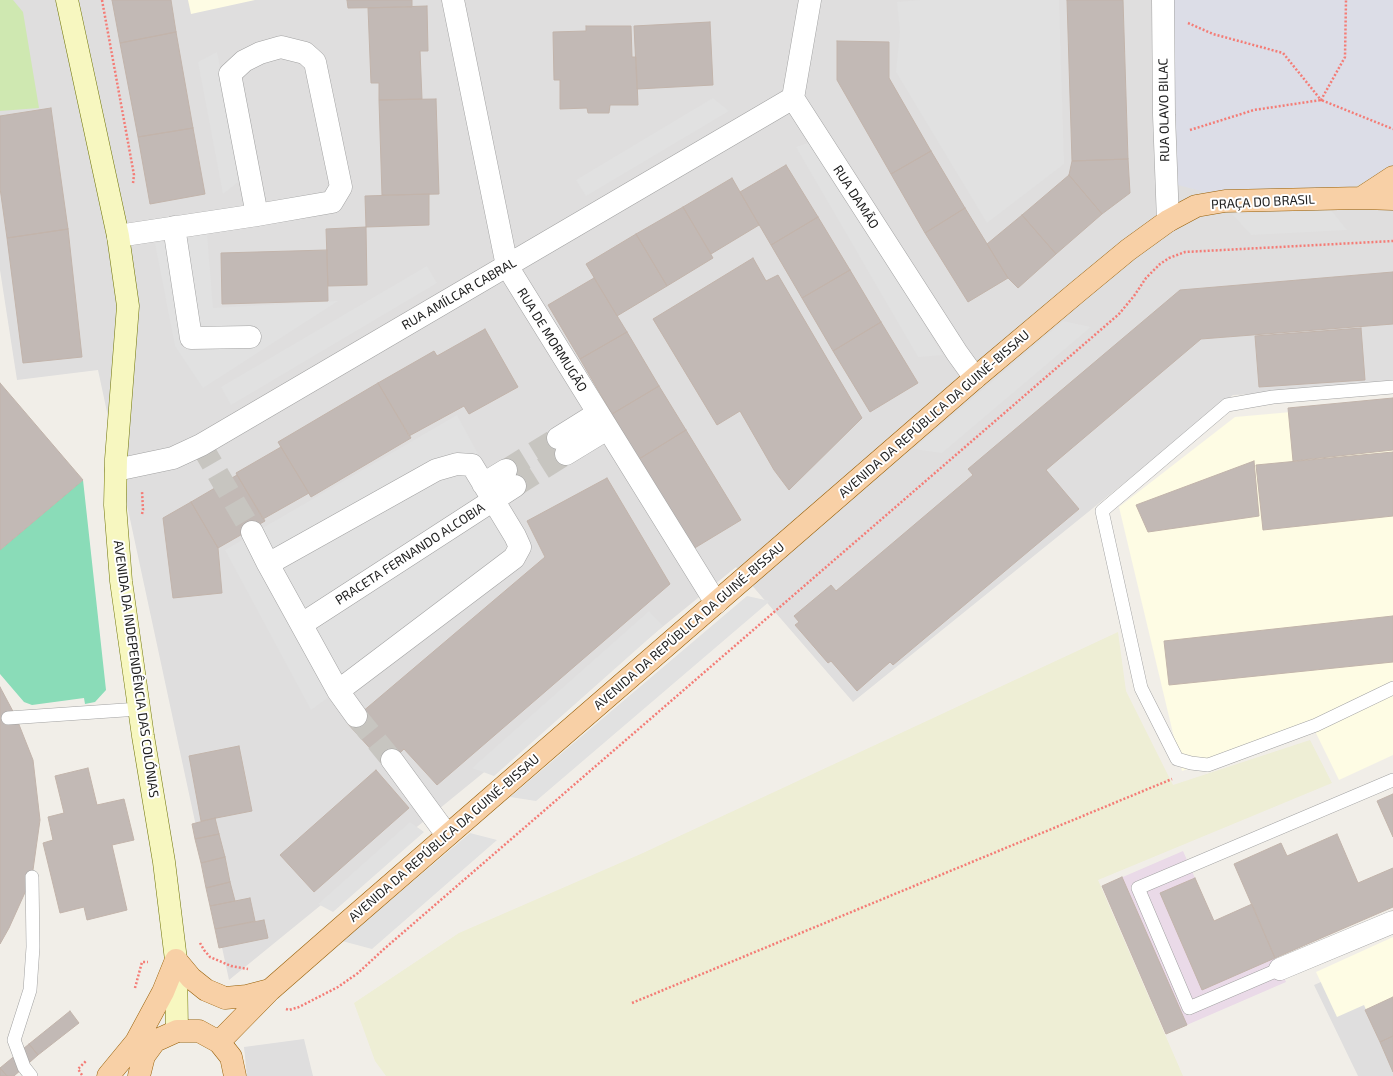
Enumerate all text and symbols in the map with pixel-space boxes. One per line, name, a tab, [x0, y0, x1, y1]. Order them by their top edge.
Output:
street label: RUA OLAVO BILAC	[1155, 58, 1173, 162]
street label: RUA DAMÃO	[830, 162, 882, 232]
street label: PRAÇA DO BRASIL	[1211, 191, 1315, 213]
street label: RUA AMÍLCAR CABRAL	[399, 255, 519, 333]
street label: RUA DE MORMUGÃO	[514, 285, 590, 395]
street label: AVENIDA DA REPÚBLICA DA GUINÉ-BISSAU	[835, 327, 1033, 501]
street label: PRACETA FERNANDO ALCOBIA	[332, 500, 488, 608]
street label: AVENIDA DA INDEPENDÊNCIA DAS COLÓNIAS	[110, 539, 162, 799]
street label: AVENIDA DA REPÚBLICA DA GUINÉ-BISSAU	[590, 539, 788, 713]
street label: AVENIDA DA REPÚBLICA DA GUINÉ-BISSAU	[345, 751, 543, 925]

